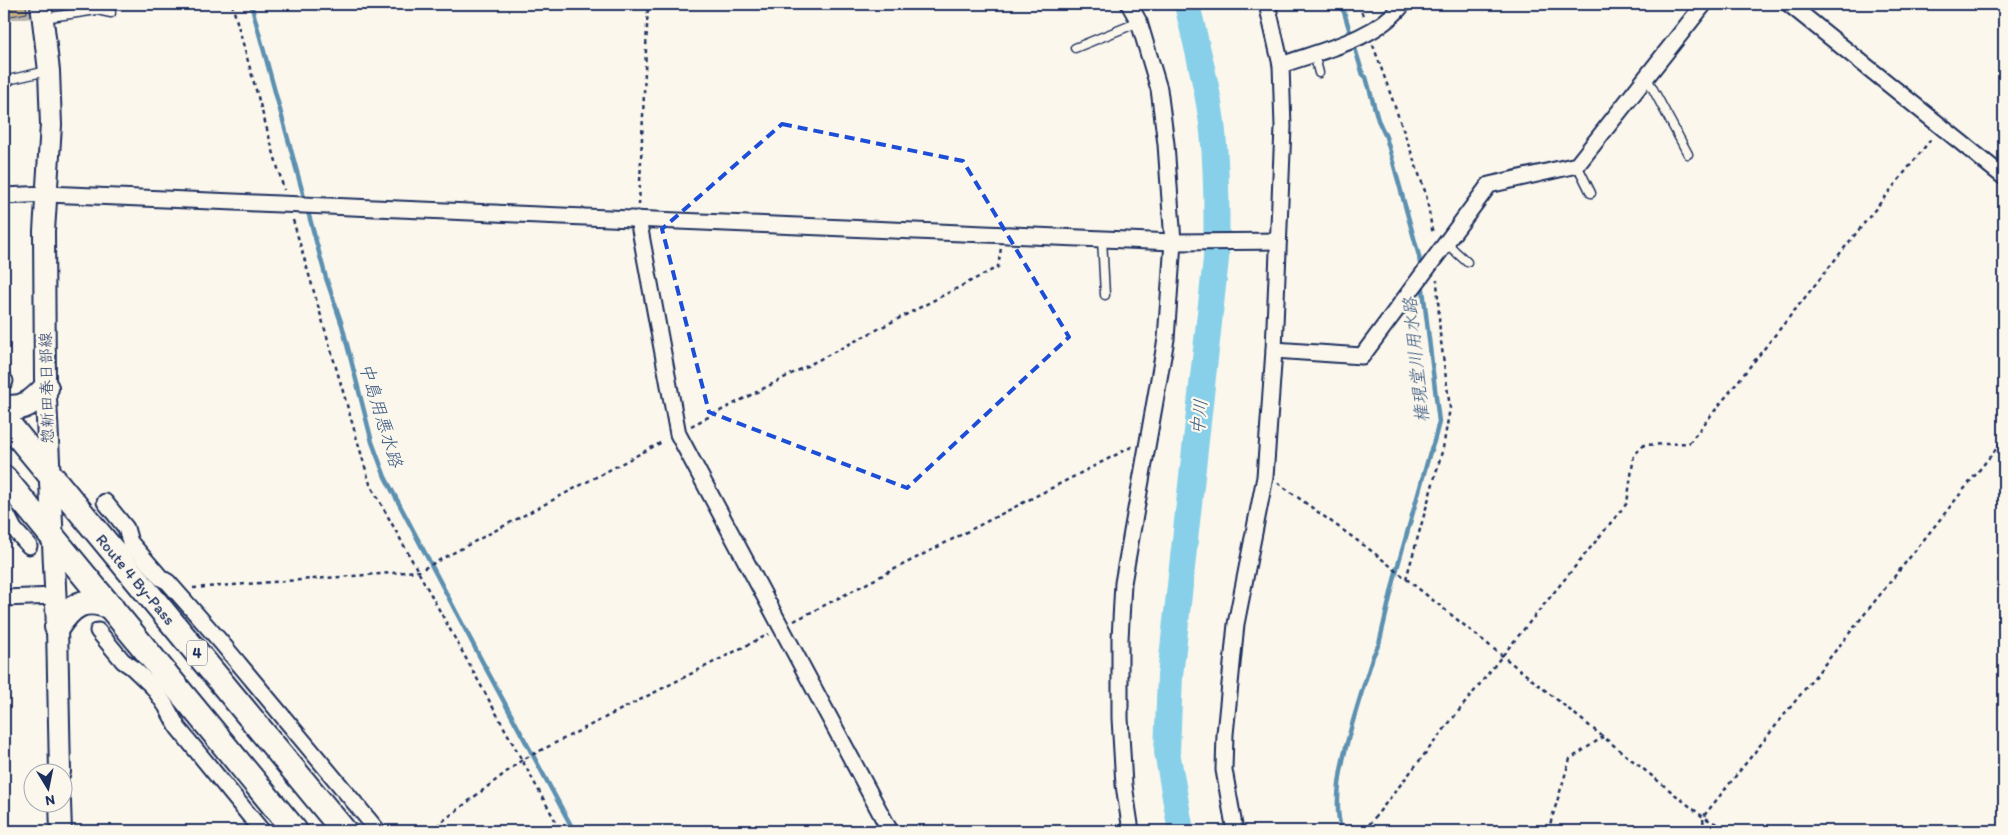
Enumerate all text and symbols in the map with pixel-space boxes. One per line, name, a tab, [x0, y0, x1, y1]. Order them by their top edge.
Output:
water label: 権現堂川用水路	[1398, 295, 1434, 424]
street label: 惣新田春日部線	[36, 332, 56, 444]
water label: 中島用悪水路	[355, 360, 408, 471]
water label: 中川	[1186, 398, 1212, 436]
street label: Route 4 By-Pass	[92, 530, 180, 628]
road number: 4	[187, 640, 207, 666]
north arrow	[22, 762, 72, 812]
text: N	[44, 791, 56, 810]

